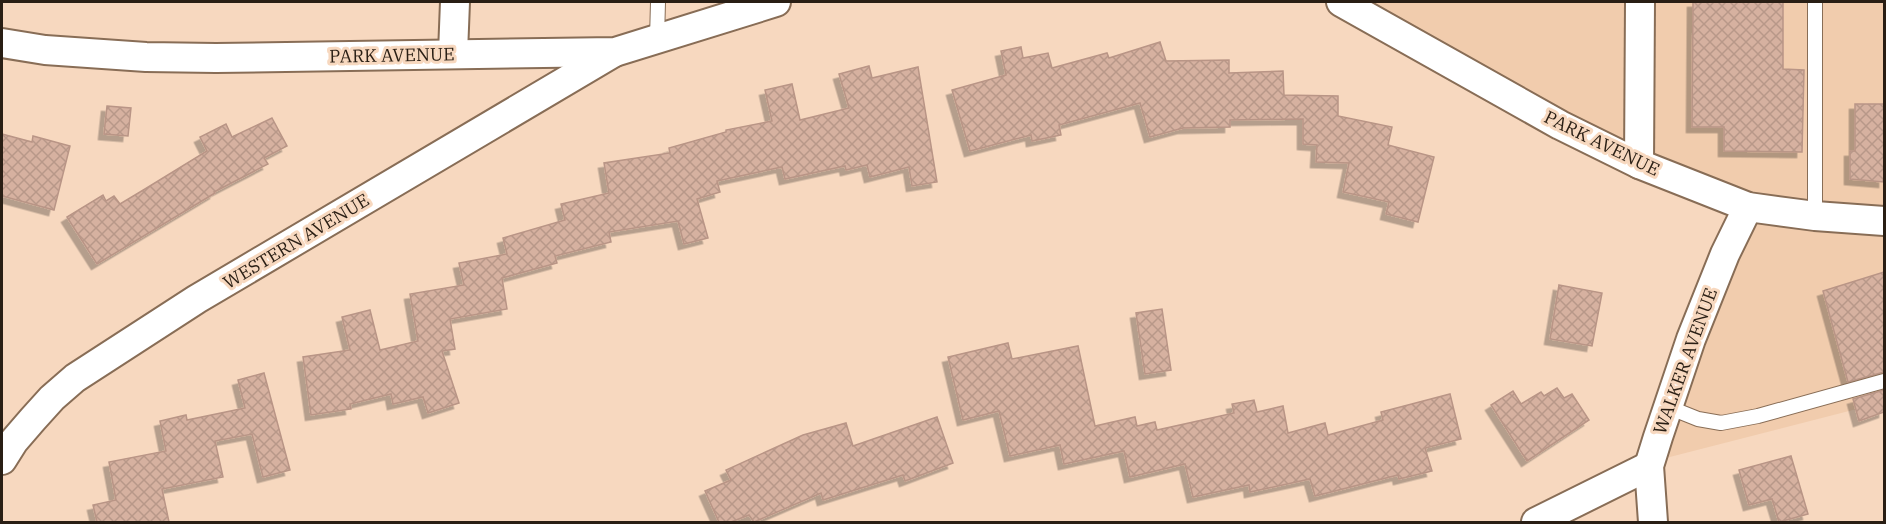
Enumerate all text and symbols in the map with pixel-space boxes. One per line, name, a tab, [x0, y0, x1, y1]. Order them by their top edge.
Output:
street label: PARK AVENUE	[329, 42, 455, 68]
street label: PARK AVENUE	[1541, 105, 1663, 181]
street label: WESTERN AVENUE	[219, 188, 373, 294]
street label: WALKER AVENUE	[1648, 285, 1722, 437]

